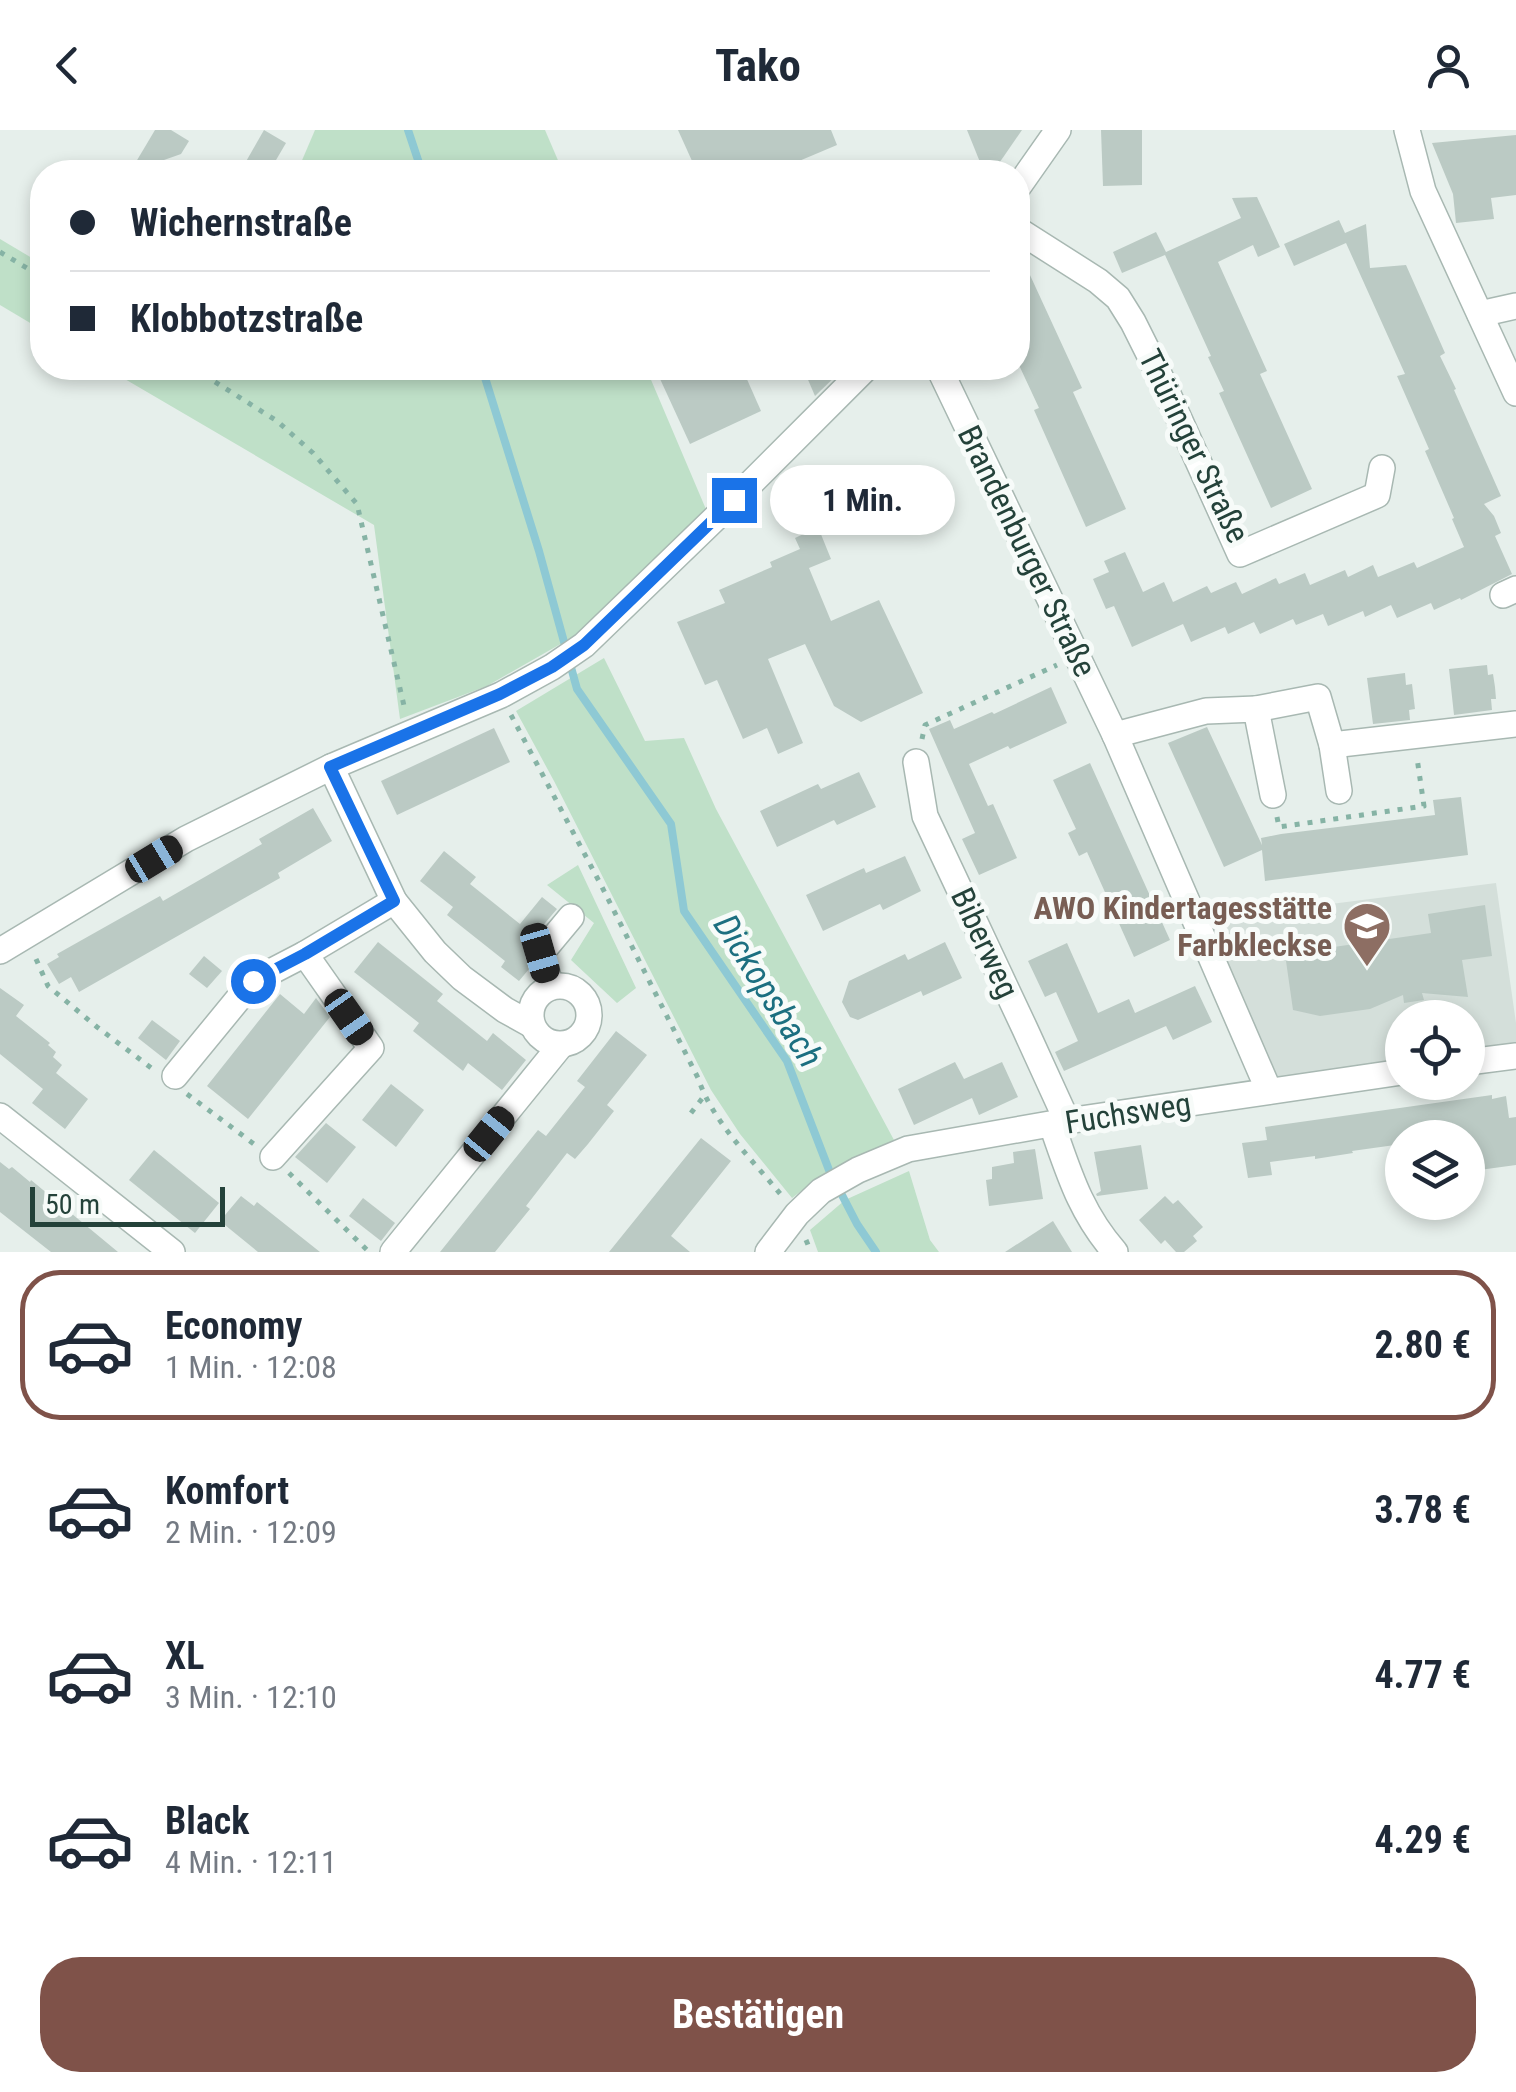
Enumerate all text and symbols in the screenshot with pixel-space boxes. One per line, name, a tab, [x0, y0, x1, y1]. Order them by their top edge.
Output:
icon: back	[40, 38, 95, 93]
icon: person	[1421, 38, 1476, 93]
text: Tako	[715, 39, 801, 92]
text: Wichernstraße	[130, 201, 352, 245]
text: Klobbotzstraße	[130, 297, 363, 341]
street label: Thüringer Straße	[1131, 343, 1257, 549]
street label: Brandenburger Straße	[950, 419, 1104, 683]
callout: 1 Min.	[769, 465, 954, 535]
route end	[712, 478, 757, 523]
text: 1 Min.	[822, 481, 903, 519]
car	[121, 831, 187, 887]
street label: Biberweg	[943, 882, 1027, 1004]
place label: AWO Kindertagesstätte Farbkleckse	[1034, 889, 1332, 964]
school or university icon: AWO Kindertagesstätte Farbkleckse	[1341, 900, 1393, 968]
water label: Dickopsbach	[705, 907, 831, 1075]
car	[517, 920, 563, 986]
route start	[231, 959, 276, 1004]
car	[320, 984, 378, 1050]
map controls	[1385, 1000, 1485, 1220]
button: locate	[1385, 1000, 1485, 1100]
street label: Fuchsweg	[1062, 1084, 1194, 1142]
car	[458, 1101, 520, 1167]
button: layers	[1385, 1120, 1485, 1220]
scale bar	[30, 1182, 225, 1226]
text: 50 m	[45, 1188, 100, 1221]
icon: car	[45, 1300, 135, 1390]
text: Economy	[165, 1304, 302, 1348]
text: 2.80 €	[1374, 1323, 1471, 1367]
text: 1 Min. · 12:08	[165, 1348, 337, 1386]
icon: car	[45, 1465, 135, 1555]
text: Komfort	[165, 1469, 289, 1513]
text: 3.78 €	[1374, 1488, 1471, 1532]
text: 2 Min. · 12:09	[165, 1513, 337, 1551]
icon: car	[45, 1630, 135, 1720]
text: XL	[165, 1634, 204, 1678]
text: 4.77 €	[1374, 1653, 1471, 1697]
text: 3 Min. · 12:10	[165, 1678, 337, 1716]
icon: car	[45, 1795, 135, 1885]
text: Black	[165, 1799, 249, 1843]
text: 4.29 €	[1374, 1818, 1471, 1862]
text: 4 Min. · 12:11	[165, 1843, 337, 1881]
button: Bestätigen	[40, 1957, 1476, 2072]

